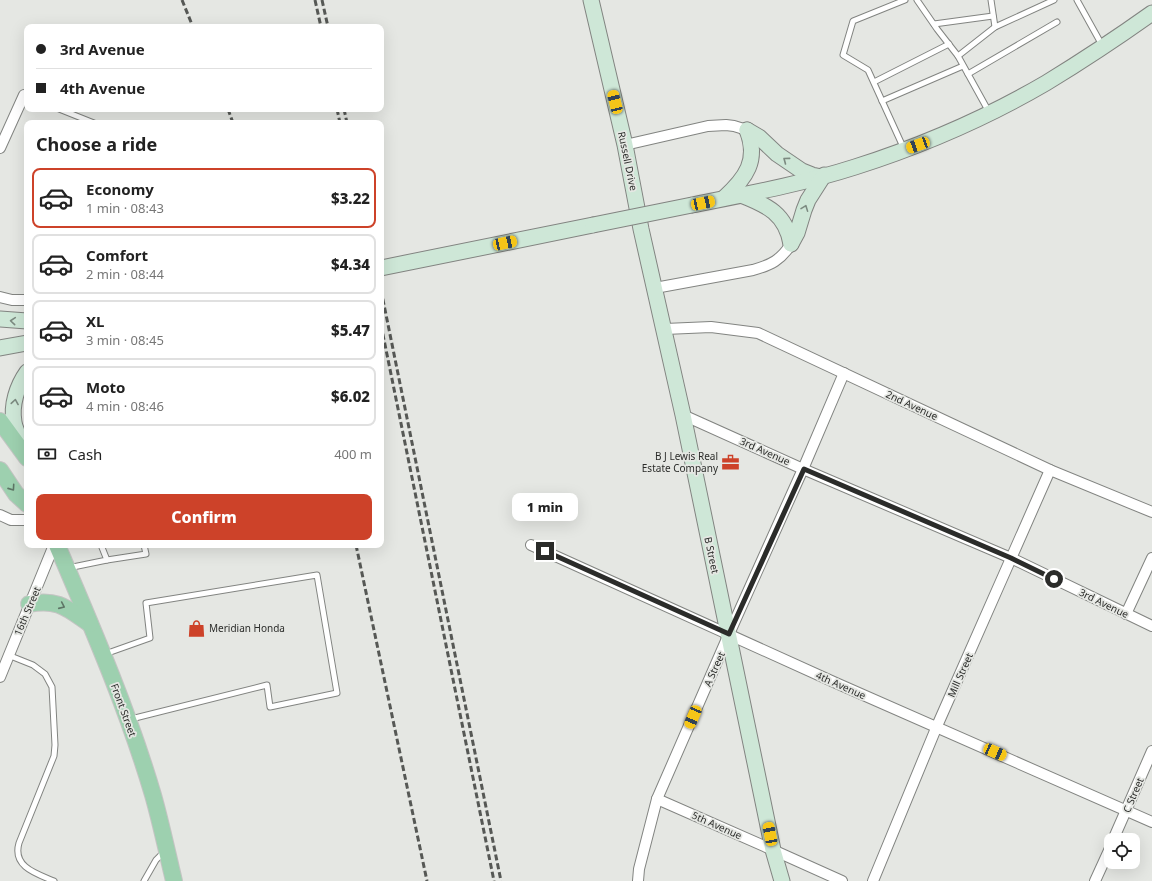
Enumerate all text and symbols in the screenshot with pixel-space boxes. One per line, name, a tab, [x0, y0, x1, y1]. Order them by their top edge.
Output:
text: 3rd Avenue	[60, 39, 145, 59]
text: 4th Avenue	[60, 78, 145, 98]
car	[606, 89, 624, 115]
street label: Russell Drive	[615, 130, 641, 192]
text: Choose a ride	[36, 132, 157, 156]
car	[905, 135, 931, 155]
one-way arrow	[783, 157, 790, 165]
text: Economy	[86, 179, 154, 199]
icon: car	[38, 180, 74, 216]
text: $3.22	[331, 188, 370, 208]
car	[690, 195, 716, 211]
text: 1 min · 08:43	[86, 199, 164, 217]
one-way arrow	[800, 205, 808, 212]
car	[492, 235, 518, 251]
text: Comfort	[86, 245, 148, 265]
icon: car	[38, 246, 74, 282]
text: $4.34	[331, 254, 370, 274]
text: 2 min · 08:44	[86, 265, 164, 283]
text: XL	[86, 311, 104, 331]
icon: car	[38, 312, 74, 348]
one-way arrow	[10, 316, 17, 325]
text: $5.47	[331, 320, 370, 340]
text: 3 min · 08:45	[86, 331, 164, 349]
text: Moto	[86, 377, 125, 397]
icon: car	[38, 378, 74, 414]
text: $6.02	[331, 386, 370, 406]
street label: 2nd Avenue	[884, 387, 941, 423]
text: 4 min · 08:46	[86, 397, 164, 415]
one-way arrow	[10, 398, 19, 405]
street label: 3rd Avenue	[738, 434, 793, 468]
icon: cash	[36, 443, 58, 465]
text: Cash	[68, 444, 102, 464]
text: 400 m	[334, 445, 372, 463]
place label: B J Lewis Real Estate Company	[642, 449, 719, 475]
office icon: B J Lewis Real Estate Company	[721, 452, 741, 472]
one-way arrow	[7, 484, 15, 491]
callout: 1 min	[512, 493, 578, 521]
button: Confirm	[36, 494, 372, 540]
text: 1 min	[527, 498, 563, 516]
street label: B Street	[701, 535, 723, 575]
route end	[536, 542, 554, 560]
route start	[1045, 570, 1063, 588]
street label: 16th Street	[10, 584, 44, 638]
street label: 3rd Avenue	[1077, 585, 1131, 621]
one-way arrow	[57, 601, 65, 609]
shop icon: Meridian Honda	[186, 618, 206, 638]
place label: Meridian Honda	[209, 621, 285, 635]
street label: A Street	[700, 649, 728, 689]
street label: Mill Street	[944, 650, 976, 699]
street label: 4th Avenue	[814, 668, 868, 702]
street label: Front Street	[108, 682, 140, 739]
car	[683, 704, 703, 730]
car	[982, 742, 1008, 762]
street label: C Street	[1119, 775, 1147, 815]
street label: 5th Avenue	[690, 808, 744, 842]
car	[762, 821, 778, 847]
map controls	[1104, 833, 1140, 869]
button: locate	[1104, 833, 1140, 869]

